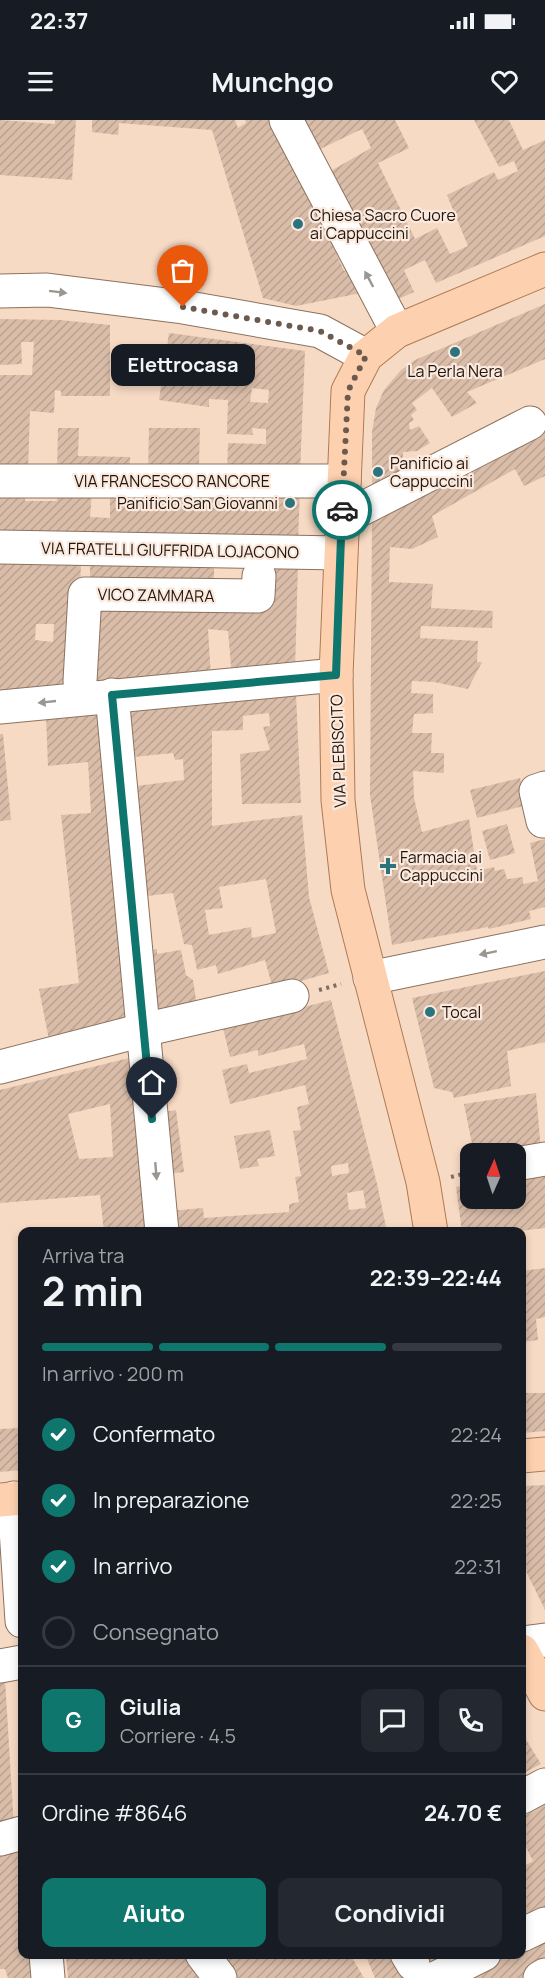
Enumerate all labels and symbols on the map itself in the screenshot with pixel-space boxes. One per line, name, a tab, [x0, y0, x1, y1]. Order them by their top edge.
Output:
place label: Chiesa Sacro Cuore ai Cappuccini	[310, 204, 456, 244]
marker: Chiesa Sacro Cuore ai Cappuccini	[291, 217, 305, 231]
pin	[157, 245, 208, 307]
one-way arrow	[365, 270, 375, 288]
one-way arrow	[49, 287, 68, 296]
callout: Elettrocasa	[111, 343, 255, 385]
marker: La Perla Nera	[448, 345, 462, 359]
place label: La Perla Nera	[407, 360, 503, 382]
place label: Panificio ai Cappuccini	[390, 452, 473, 492]
marker: Panificio ai Cappuccini	[371, 465, 385, 479]
street label: VIA FRANCESCO RANCORE	[74, 470, 270, 492]
courier	[312, 480, 372, 540]
place label: Panificio San Giovanni	[117, 492, 278, 514]
marker: Panificio San Giovanni	[283, 496, 297, 510]
street label: VIA FRATELLI GIUFFRIDA LOJACONO	[41, 537, 299, 563]
street label: VICO ZAMMARA	[97, 583, 215, 607]
street label: VIA PLEBISCITO	[325, 694, 351, 808]
one-way arrow	[38, 697, 57, 707]
place label: Farmacia ai Cappuccini	[400, 846, 483, 886]
marker: Farmacia ai Cappuccini	[381, 859, 395, 873]
one-way arrow	[478, 949, 497, 959]
place label: Tocal	[442, 1001, 481, 1023]
marker: Tocal	[423, 1005, 437, 1019]
pin	[126, 1057, 177, 1119]
north arrow	[460, 1143, 526, 1209]
one-way arrow	[151, 1162, 161, 1181]

